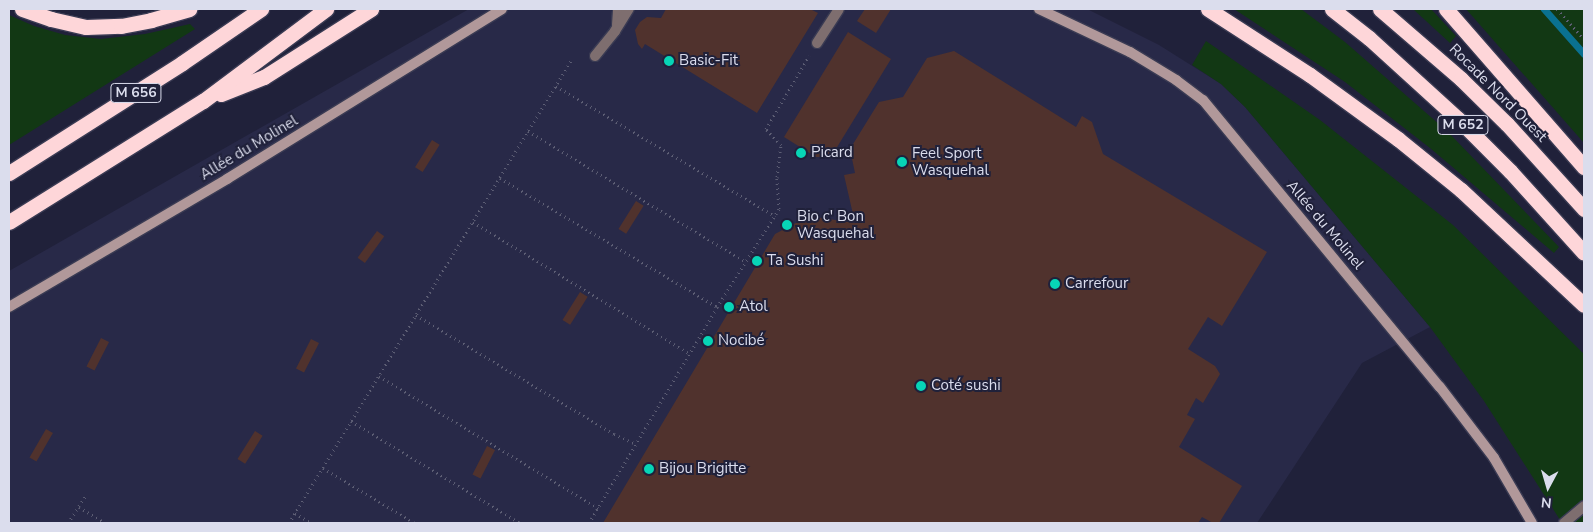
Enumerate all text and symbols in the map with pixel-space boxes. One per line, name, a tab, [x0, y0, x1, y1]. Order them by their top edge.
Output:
street label: Rocade Nord Ouest	[1445, 40, 1551, 146]
place label: Basic-Fit	[679, 52, 738, 70]
marker: Basic-Fit	[663, 55, 675, 67]
road number: M 656	[110, 82, 162, 105]
street label: Allée du Molinel	[197, 112, 301, 184]
road number: M 652	[1437, 114, 1489, 136]
place label: Picard	[811, 144, 853, 162]
place label: Feel Sport Wasquehal	[912, 144, 989, 179]
marker: Picard	[795, 147, 807, 159]
marker: Feel Sport Wasquehal	[896, 156, 908, 168]
street label: Allée du Molinel	[1283, 177, 1367, 273]
place label: Bio c' Bon Wasquehal	[797, 207, 874, 242]
marker: Bio c' Bon Wasquehal	[781, 219, 793, 231]
place label: Ta Sushi	[767, 252, 824, 270]
marker: Ta Sushi	[751, 255, 763, 267]
place label: Carrefour	[1065, 275, 1128, 293]
marker: Carrefour	[1049, 278, 1061, 290]
place label: Atol	[739, 298, 768, 316]
marker: Atol	[723, 301, 735, 313]
place label: Nocibé	[718, 332, 765, 350]
marker: Nocibé	[702, 335, 714, 347]
place label: Coté sushi	[931, 377, 1001, 395]
marker: Coté sushi	[915, 380, 927, 392]
place label: Bijou Brigitte	[659, 460, 746, 478]
north arrow	[1523, 462, 1573, 512]
marker: Bijou Brigitte	[643, 463, 655, 475]
text: N	[1540, 492, 1553, 512]

